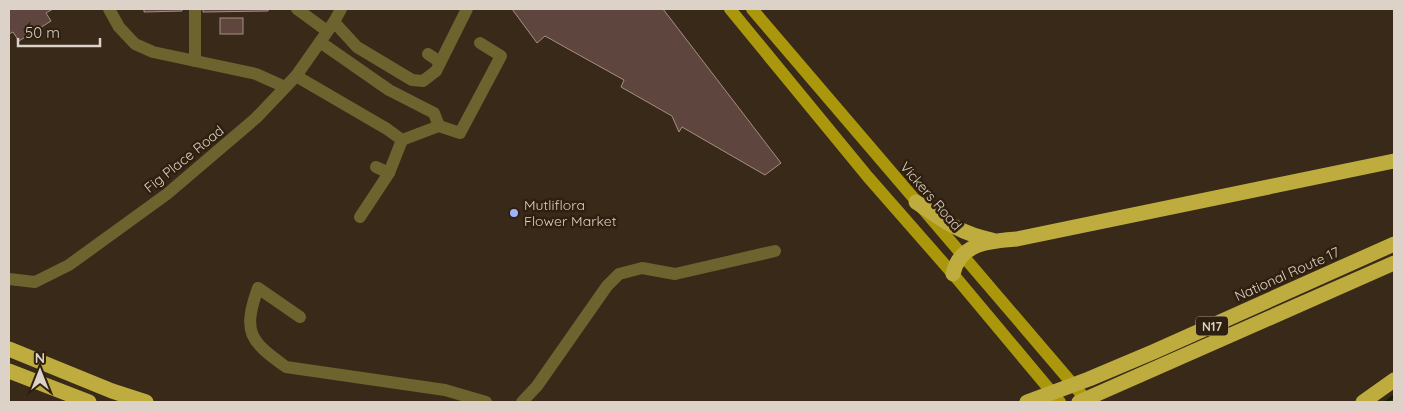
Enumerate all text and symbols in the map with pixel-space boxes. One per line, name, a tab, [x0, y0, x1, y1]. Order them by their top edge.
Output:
scale bar	[18, 15, 100, 47]
text: 50 m	[25, 23, 60, 42]
street label: Fig Place Road	[141, 121, 227, 197]
street label: Vickers Road	[896, 158, 966, 234]
place label: Mutliflora Flower Market	[524, 196, 617, 230]
marker: Mutliflora Flower Market	[508, 207, 520, 219]
street label: National Route 17	[1232, 243, 1342, 305]
road number: N17	[1196, 316, 1228, 336]
north arrow	[15, 346, 65, 396]
text: N	[35, 349, 45, 367]

